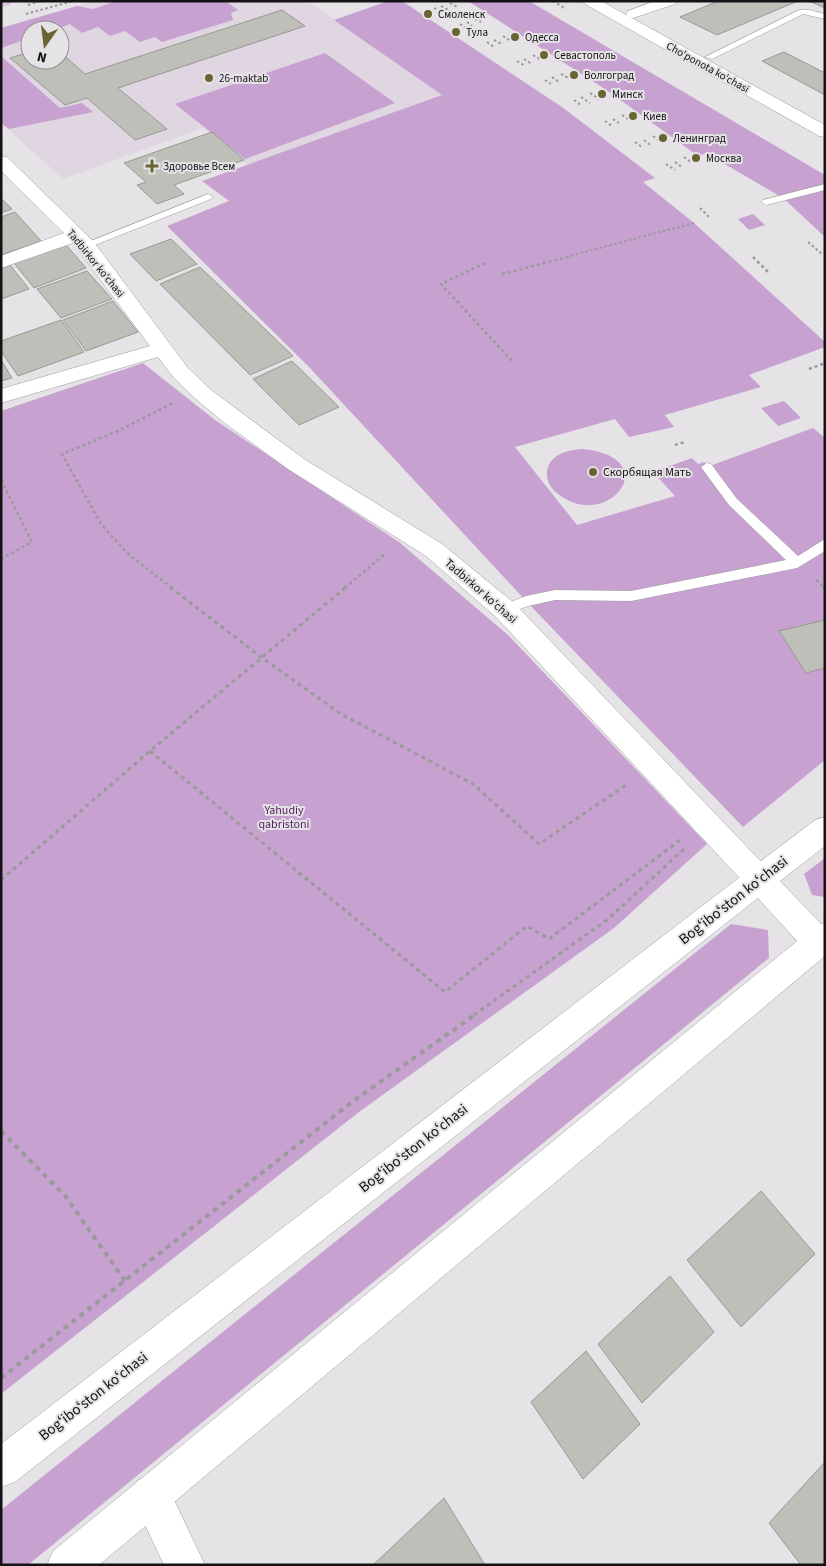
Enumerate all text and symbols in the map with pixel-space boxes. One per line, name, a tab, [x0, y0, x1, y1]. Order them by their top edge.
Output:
place label: Смоленск	[438, 7, 486, 22]
marker: Смоленск	[422, 8, 434, 20]
north arrow	[20, 20, 70, 70]
place label: Тула	[466, 25, 488, 40]
marker: Тула	[450, 26, 462, 38]
place label: Одесса	[525, 30, 559, 45]
marker: Одесса	[509, 31, 521, 43]
street label: Cho'ponota ko'chasi	[663, 38, 752, 97]
text: N	[35, 46, 49, 67]
place label: Севастополь	[554, 48, 616, 63]
marker: Севастополь	[538, 49, 550, 61]
place label: Волгоград	[584, 68, 634, 83]
marker: Волгоград	[568, 69, 580, 81]
place label: 26-maktab	[219, 71, 268, 86]
marker: 26-maktab	[203, 72, 215, 84]
place label: Минск	[612, 87, 643, 102]
marker: Минск	[596, 88, 608, 100]
place label: Киев	[643, 109, 667, 124]
marker: Киев	[627, 110, 639, 122]
place label: Ленинград	[673, 131, 726, 146]
marker: Ленинград	[657, 132, 669, 144]
place label: Москва	[706, 151, 742, 166]
marker: Москва	[690, 152, 702, 164]
marker: Здоровье Всем	[145, 159, 159, 173]
place label: Здоровье Всем	[163, 159, 235, 174]
street label: Tadbirkor ko'chasi	[63, 226, 128, 301]
place label: Скорбящая Мать	[603, 464, 691, 481]
marker: Скорбящая Мать	[587, 466, 599, 478]
street label: Tadbirkor ko'chasi	[441, 555, 521, 628]
park label: Yahudiy qabristoni	[258, 802, 310, 833]
street label: Bogʻiboʻston koʻchasi	[674, 851, 792, 950]
street label: Bogʻiboʻston koʻchasi	[354, 1099, 472, 1198]
street label: Bogʻiboʻston koʻchasi	[34, 1347, 152, 1446]

